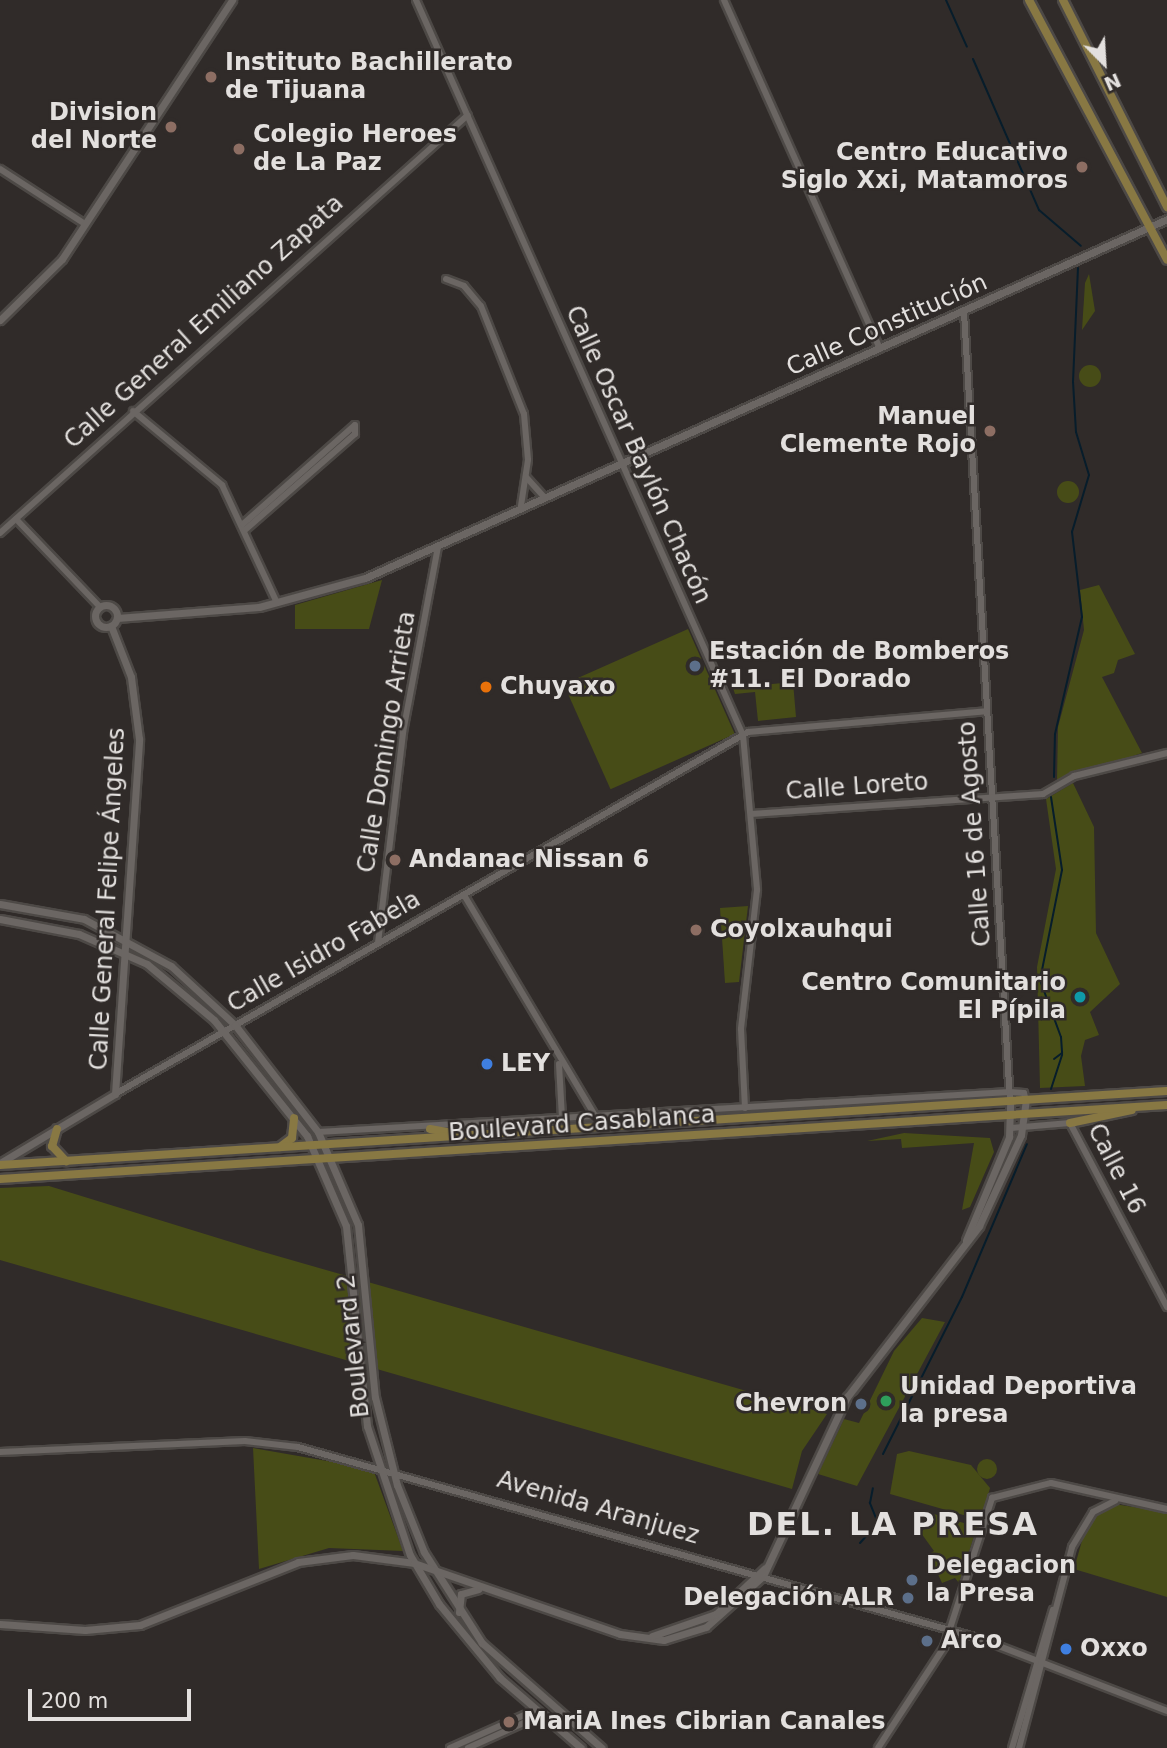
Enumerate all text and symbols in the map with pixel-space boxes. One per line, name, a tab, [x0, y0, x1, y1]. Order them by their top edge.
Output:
north arrow	[1069, 28, 1139, 98]
place label: Instituto Bachillerato de Tijuana	[225, 49, 513, 105]
marker: Instituto Bachillerato de Tijuana	[203, 69, 219, 85]
text: N	[1101, 69, 1124, 95]
place label: Division del Norte	[31, 99, 157, 155]
marker: Division del Norte	[163, 119, 179, 135]
place label: Colegio Heroes de La Paz	[253, 121, 457, 177]
place label: Centro Educativo Siglo Xxi, Matamoros	[781, 139, 1068, 195]
marker: Colegio Heroes de La Paz	[231, 141, 247, 157]
marker: Centro Educativo Siglo Xxi, Matamoros	[1074, 159, 1090, 175]
street label: Calle General Emiliano Zapata	[59, 189, 349, 455]
street label: Calle Constitución	[782, 268, 992, 382]
street label: Calle Oscar Baylón Chacón	[559, 301, 717, 609]
place label: Manuel Clemente Rojo	[780, 403, 976, 459]
marker: Manuel Clemente Rojo	[982, 423, 998, 439]
street label: Calle Domingo Arrieta	[352, 609, 422, 875]
place label: Estación de Bomberos #11. El Dorado	[709, 638, 1009, 694]
marker: Estación de Bomberos #11. El Dorado	[687, 658, 703, 674]
place label: Chuyaxo	[500, 673, 616, 701]
marker: Chuyaxo	[478, 679, 494, 695]
street label: Calle 16 de Agosto	[953, 720, 997, 948]
street label: Calle General Felipe Ángeles	[85, 727, 131, 1071]
street label: Calle Loreto	[785, 768, 929, 806]
place label: Andanac Nissan 6	[409, 846, 649, 874]
marker: Andanac Nissan 6	[387, 852, 403, 868]
street label: Calle Isidro Fabela	[222, 885, 426, 1019]
place label: Coyolxauhqui	[710, 916, 893, 944]
marker: Coyolxauhqui	[688, 922, 704, 938]
place label: Centro Comunitario El Pípila	[801, 969, 1066, 1025]
marker: Centro Comunitario El Pípila	[1072, 989, 1088, 1005]
place label: LEY	[501, 1050, 550, 1078]
marker: LEY	[479, 1056, 495, 1072]
street label: Boulevard Casablanca	[448, 1100, 716, 1148]
street label: Calle 16	[1081, 1119, 1151, 1219]
street label: Boulevard 2	[332, 1273, 376, 1419]
place label: Unidad Deportiva la presa	[900, 1373, 1137, 1429]
place label: Chevron	[735, 1390, 847, 1418]
marker: Unidad Deportiva la presa	[878, 1393, 894, 1409]
marker: Chevron	[853, 1396, 869, 1412]
street label: Avenida Aranjuez	[494, 1465, 702, 1551]
district label: DEL. LA PRESA	[749, 1505, 1037, 1543]
place label: Delegacion la Presa	[926, 1552, 1076, 1608]
marker: Delegacion la Presa	[904, 1572, 920, 1588]
place label: Delegación ALR	[683, 1584, 894, 1612]
marker: Delegación ALR	[900, 1590, 916, 1606]
place label: Arco	[941, 1627, 1002, 1655]
marker: Arco	[919, 1633, 935, 1649]
place label: Oxxo	[1080, 1635, 1148, 1663]
marker: Oxxo	[1058, 1641, 1074, 1657]
scale bar	[32, 1674, 194, 1718]
text: 200 m	[41, 1689, 108, 1713]
place label: MariA Ines Cibrian Canales	[523, 1708, 886, 1736]
marker: MariA Ines Cibrian Canales	[501, 1714, 517, 1730]

